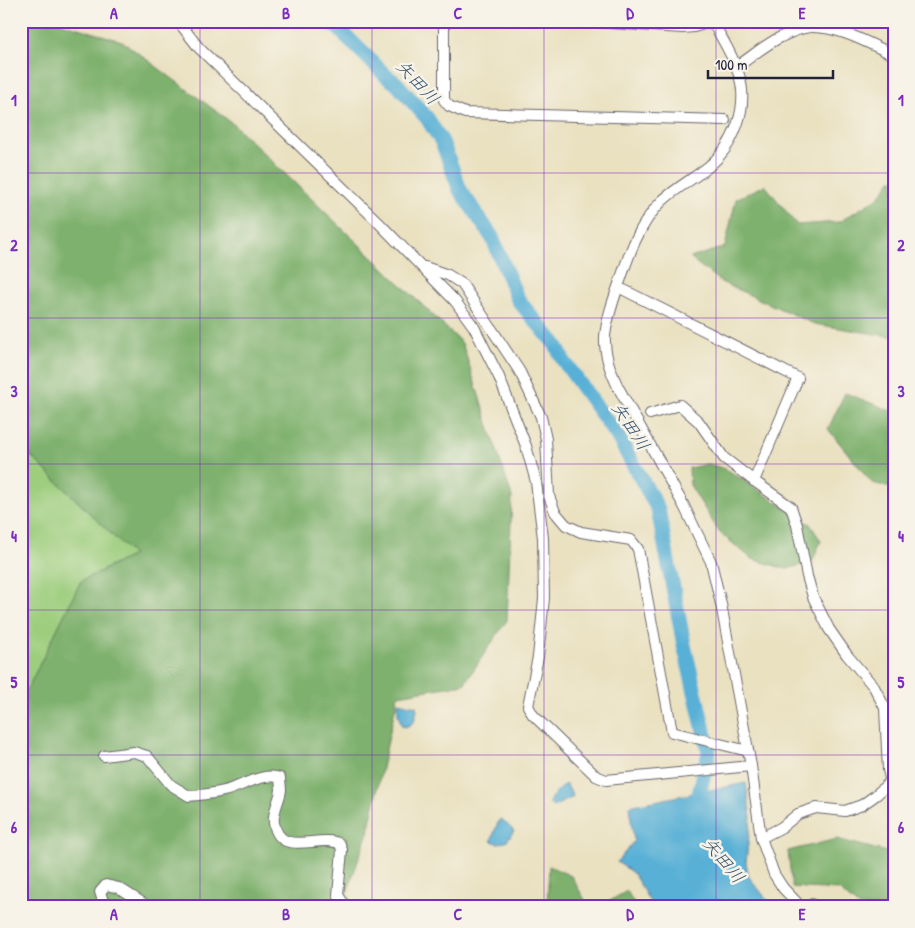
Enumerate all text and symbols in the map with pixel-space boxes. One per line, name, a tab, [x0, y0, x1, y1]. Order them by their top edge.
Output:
text: A	[110, 2, 118, 24]
text: B	[282, 2, 290, 24]
text: C	[454, 2, 463, 24]
text: D	[626, 2, 634, 24]
text: E	[798, 2, 806, 24]
scale bar	[708, 48, 832, 80]
water label: 矢田川	[390, 54, 446, 110]
text: 100 m	[715, 54, 748, 75]
text: 1	[11, 89, 17, 111]
text: 1	[898, 89, 904, 111]
text: 2	[10, 234, 18, 256]
text: 2	[897, 234, 905, 256]
text: 3	[10, 380, 18, 402]
text: 3	[897, 380, 905, 402]
water label: 矢田川	[606, 397, 656, 455]
text: 4	[11, 525, 17, 547]
text: 4	[898, 525, 904, 547]
text: 5	[11, 671, 18, 693]
text: 5	[898, 671, 905, 693]
text: 6	[11, 816, 18, 838]
text: 6	[898, 816, 905, 838]
water label: 矢田川	[697, 831, 751, 889]
text: A	[110, 903, 118, 925]
text: B	[282, 903, 290, 925]
text: C	[454, 903, 463, 925]
text: D	[626, 903, 634, 925]
text: E	[798, 903, 806, 925]

